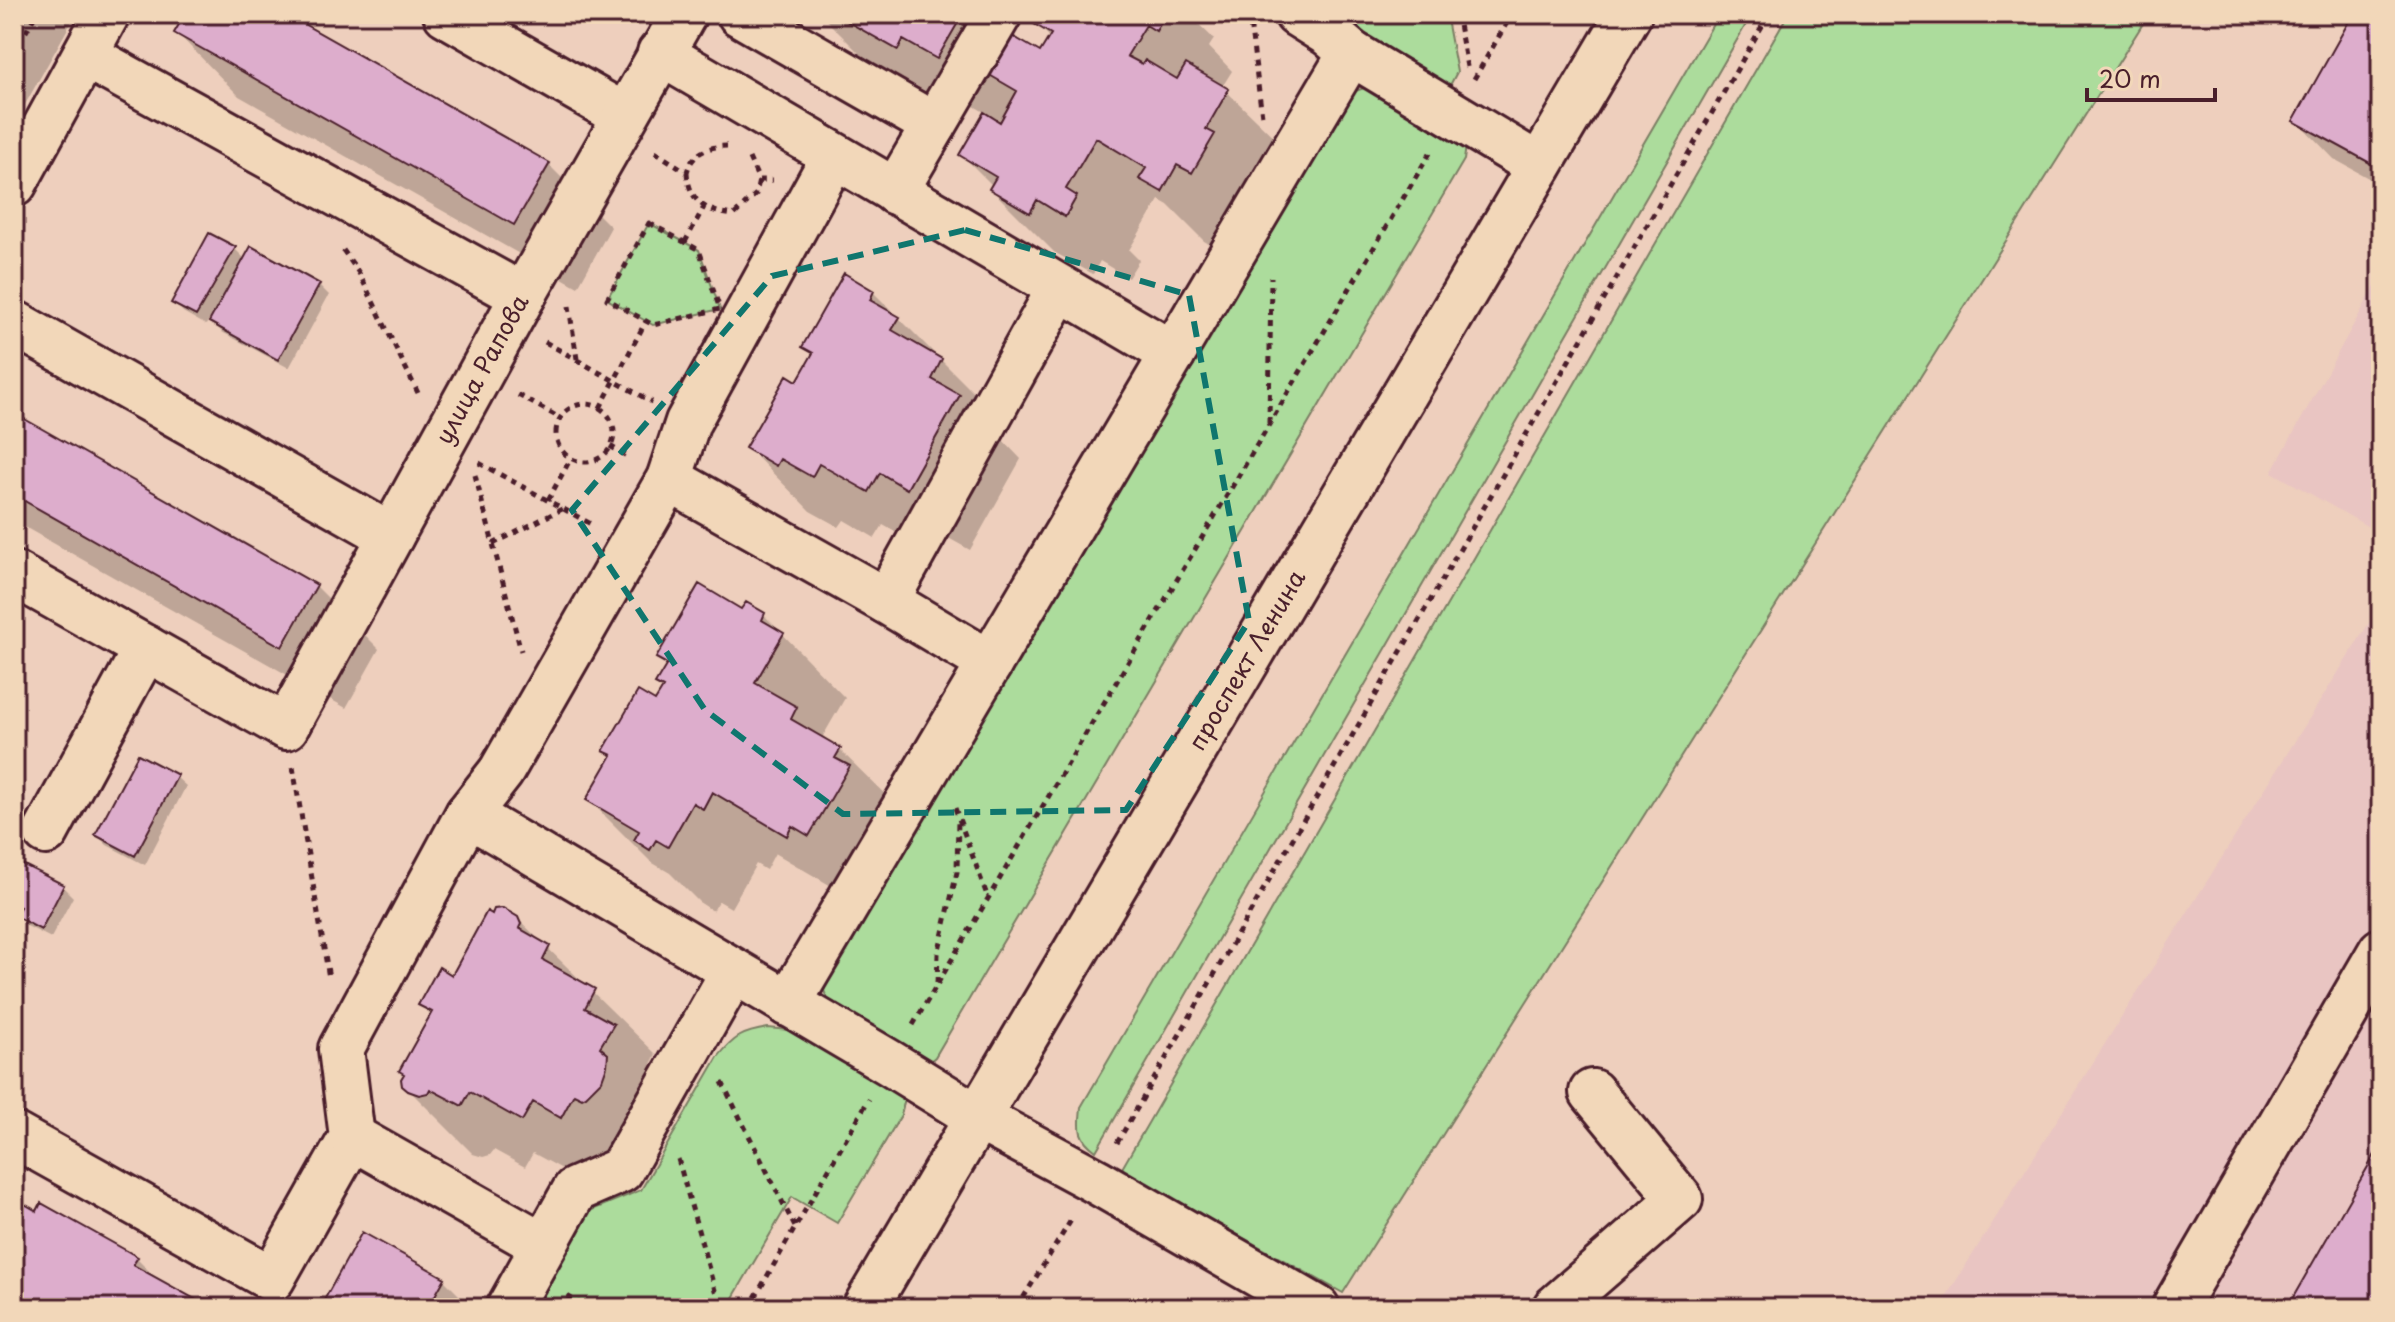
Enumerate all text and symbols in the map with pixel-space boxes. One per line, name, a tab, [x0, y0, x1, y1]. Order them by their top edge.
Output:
scale bar	[2087, 52, 2215, 102]
text: 20 m	[2099, 60, 2161, 96]
street label: улица Рапова	[425, 287, 537, 450]
street label: проспект Ленина	[1178, 562, 1313, 757]

